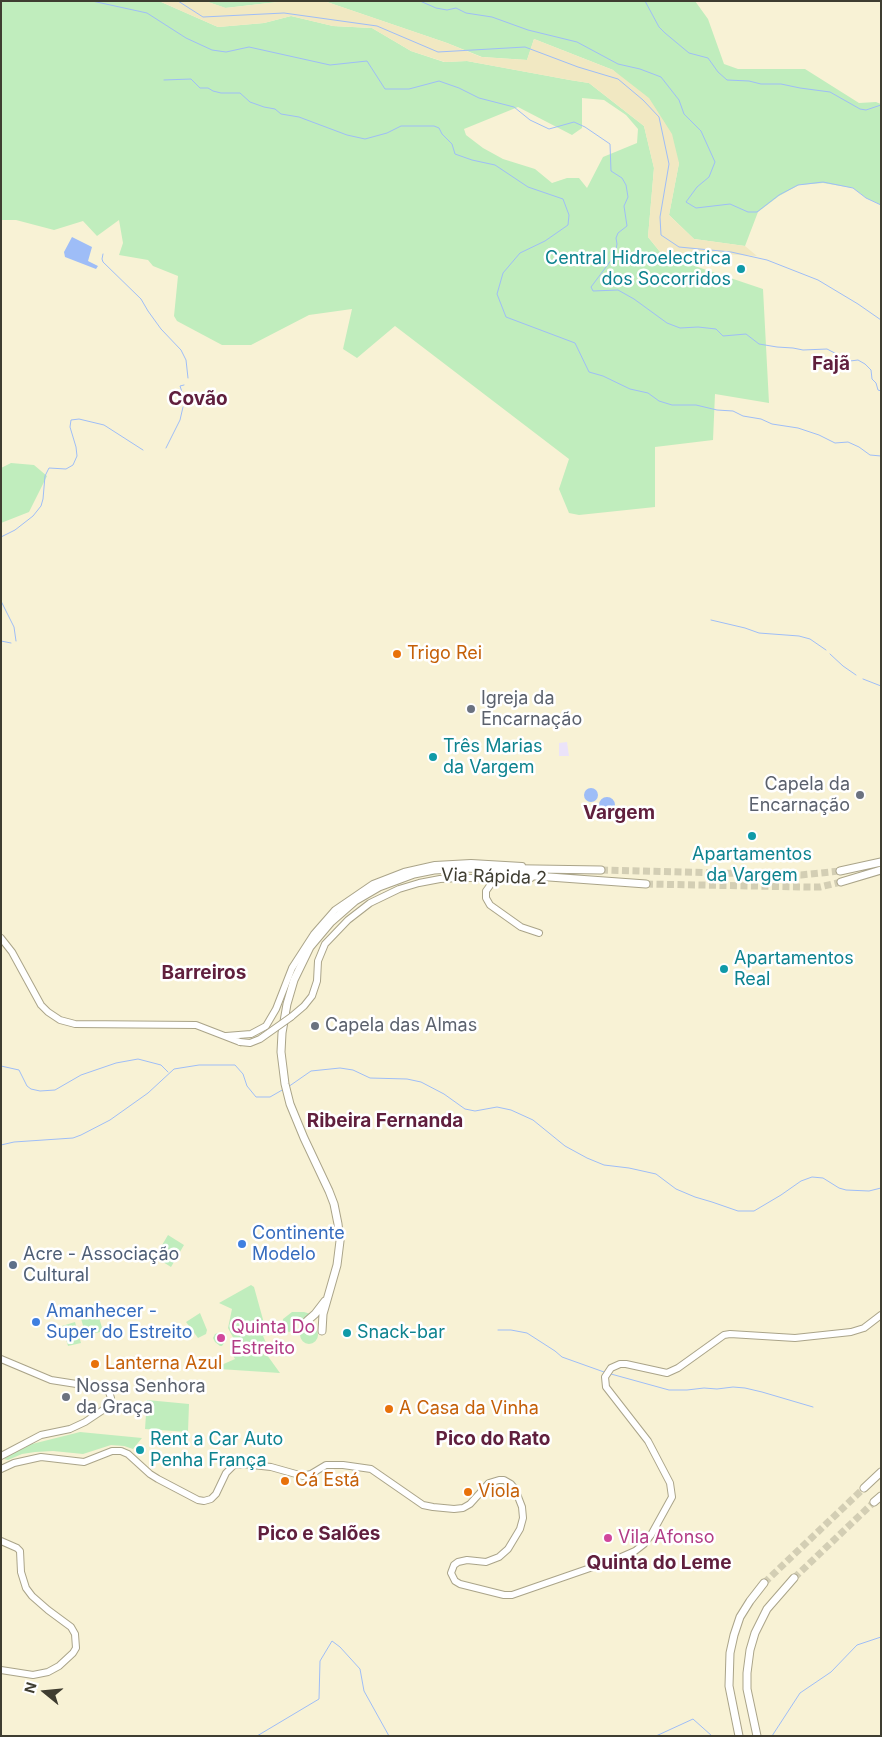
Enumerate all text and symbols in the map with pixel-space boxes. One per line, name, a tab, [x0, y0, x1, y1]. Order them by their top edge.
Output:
place label: Central Hidroelectrica dos Socorridos	[545, 248, 731, 290]
marker: Central Hidroelectrica dos Socorridos	[735, 263, 747, 275]
district label: Fajã	[812, 353, 850, 375]
district label: Covão	[168, 388, 228, 410]
place label: Trigo Rei	[407, 643, 482, 665]
marker: Trigo Rei	[391, 648, 403, 660]
place label: Igreja da Encarnação	[481, 688, 582, 731]
marker: Igreja da Encarnação	[465, 703, 477, 715]
place label: Três Marias da Vargem	[443, 736, 543, 779]
marker: Três Marias da Vargem	[427, 751, 439, 763]
place label: Capela da Encarnação	[749, 774, 850, 816]
marker: Capela da Encarnação	[854, 789, 866, 801]
district label: Vargem	[583, 802, 655, 824]
marker: Apartamentos da Vargem	[746, 830, 758, 842]
place label: Apartamentos da Vargem	[692, 844, 812, 886]
street label: Via Rápida 2	[441, 864, 547, 890]
place label: Apartamentos Real	[734, 948, 854, 991]
district label: Barreiros	[162, 962, 246, 984]
marker: Apartamentos Real	[718, 963, 730, 975]
place label: Capela das Almas	[325, 1015, 477, 1037]
marker: Capela das Almas	[309, 1020, 321, 1032]
district label: Ribeira Fernanda	[307, 1110, 463, 1132]
place label: Continente Modelo	[252, 1223, 345, 1266]
marker: Continente Modelo	[236, 1238, 248, 1250]
place label: Acre - Associação Cultural	[23, 1244, 179, 1286]
marker: Acre - Associação Cultural	[7, 1259, 19, 1271]
place label: Amanhecer - Super do Estreito	[46, 1301, 192, 1344]
marker: Amanhecer - Super do Estreito	[30, 1316, 42, 1328]
place label: Quinta Do Estreito	[231, 1317, 315, 1360]
place label: Snack-bar	[357, 1322, 445, 1344]
marker: Snack-bar	[341, 1327, 353, 1339]
marker: Quinta Do Estreito	[215, 1332, 227, 1344]
place label: Lanterna Azul	[105, 1353, 222, 1375]
marker: Lanterna Azul	[89, 1358, 101, 1370]
place label: Nossa Senhora da Graça	[76, 1376, 206, 1418]
marker: Nossa Senhora da Graça	[60, 1391, 72, 1403]
place label: A Casa da Vinha	[399, 1398, 539, 1420]
marker: A Casa da Vinha	[383, 1403, 395, 1415]
district label: Pico do Rato	[436, 1428, 550, 1450]
place label: Rent a Car Auto Penha França	[150, 1429, 283, 1472]
marker: Rent a Car Auto Penha França	[134, 1444, 146, 1456]
place label: Cá Está	[295, 1470, 360, 1492]
marker: Cá Está	[279, 1475, 291, 1487]
place label: Viola	[478, 1481, 520, 1503]
marker: Viola	[462, 1486, 474, 1498]
district label: Pico e Salões	[258, 1523, 380, 1545]
place label: Vila Afonso	[618, 1527, 715, 1549]
marker: Vila Afonso	[602, 1532, 614, 1544]
district label: Quinta do Leme	[587, 1552, 731, 1574]
north arrow	[20, 1667, 70, 1717]
text: N	[20, 1680, 40, 1695]

